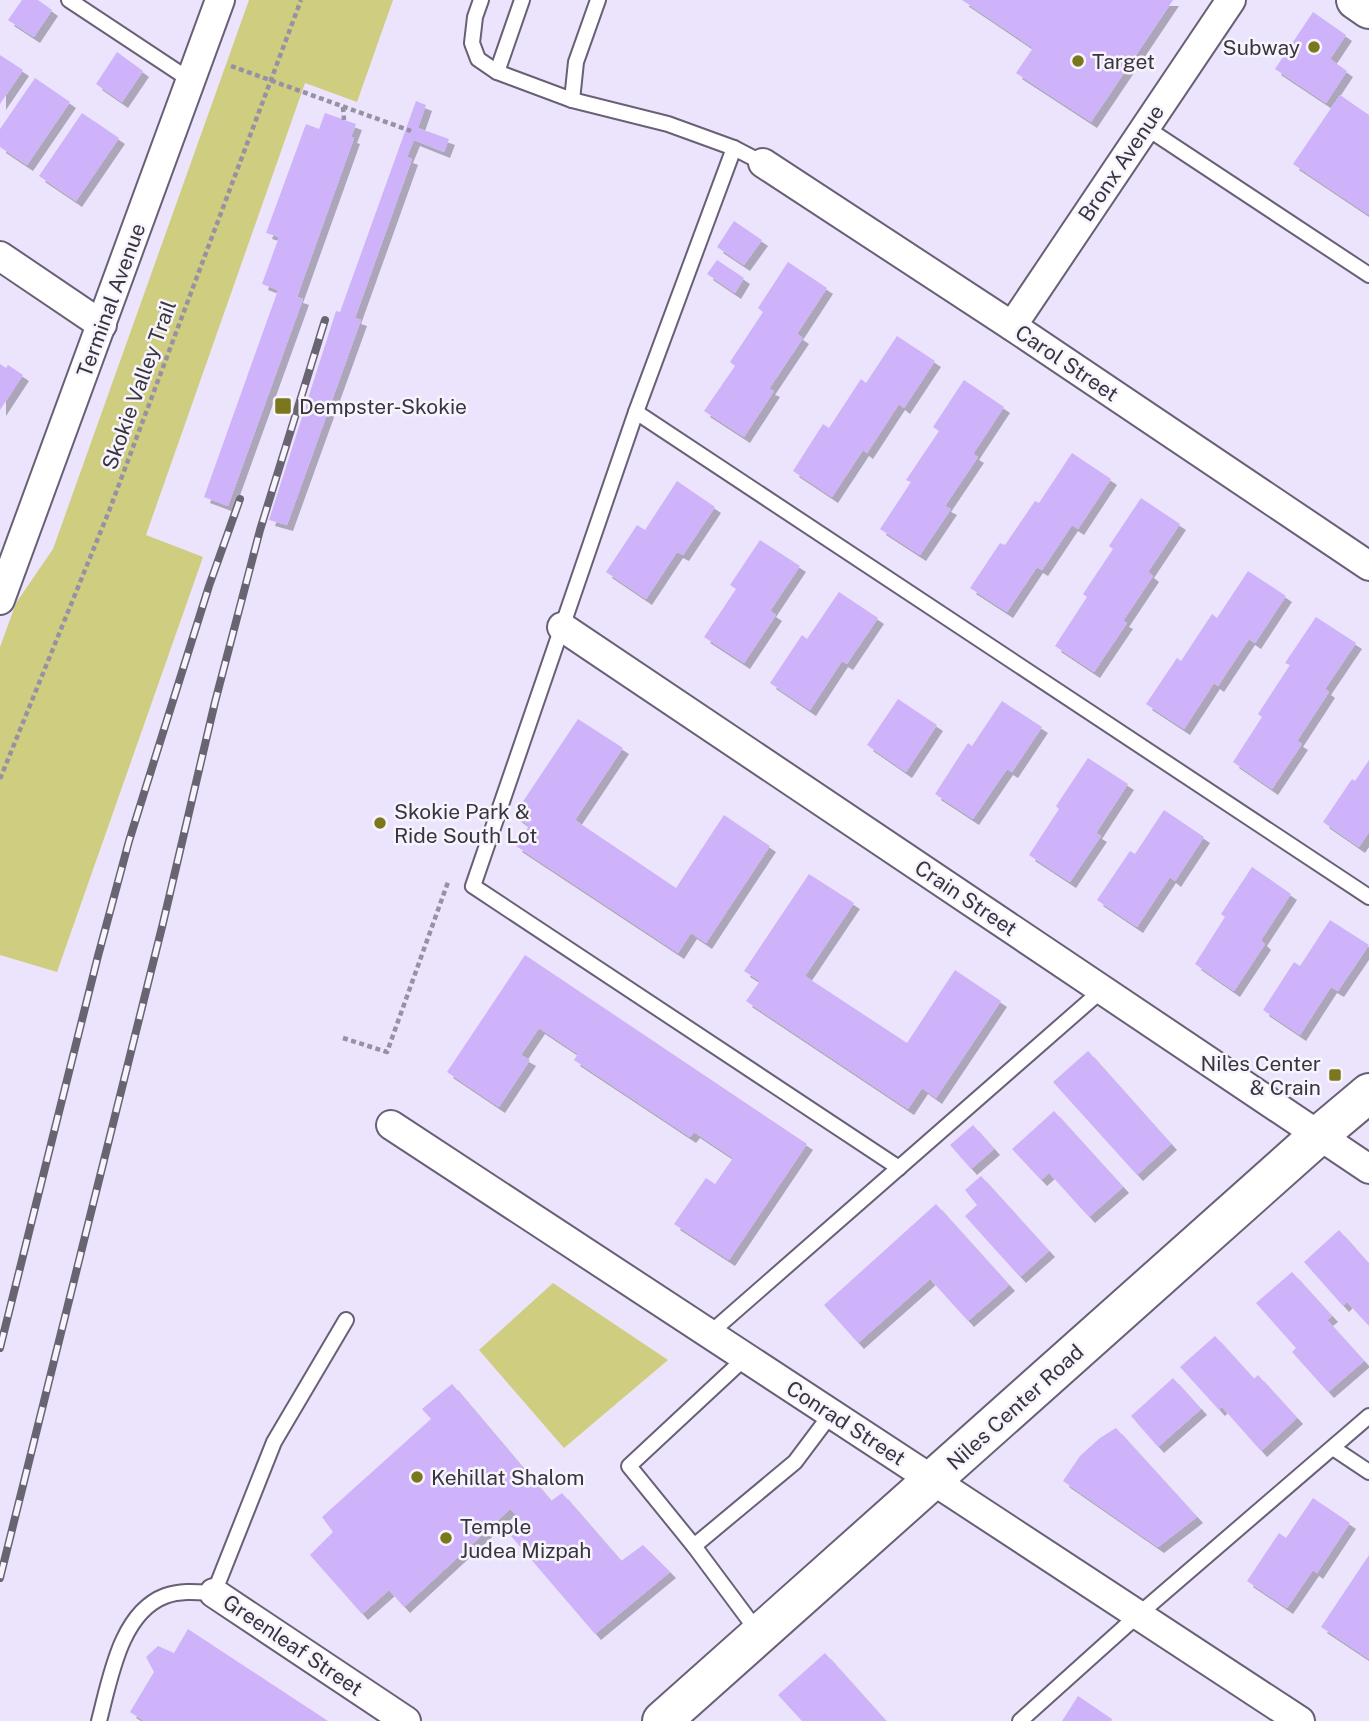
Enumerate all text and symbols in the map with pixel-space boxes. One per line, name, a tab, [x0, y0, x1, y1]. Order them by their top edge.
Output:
place label: Subway	[1223, 35, 1300, 60]
marker: Subway	[1306, 39, 1322, 55]
place label: Target	[1092, 49, 1155, 74]
marker: Target	[1070, 53, 1086, 69]
street label: Bronx Avenue	[1073, 100, 1169, 226]
street label: Terminal Avenue	[72, 220, 150, 380]
street label: Skokie Valley Trail	[97, 297, 181, 473]
street label: Carol Street	[1011, 319, 1123, 407]
place label: Dempster-Skokie	[299, 394, 467, 419]
marker: Dempster-Skokie	[273, 396, 293, 416]
place label: Skokie Park & Ride South Lot	[394, 799, 537, 848]
marker: Skokie Park & Ride South Lot	[372, 815, 388, 831]
street label: Crain Street	[910, 855, 1022, 941]
place label: Niles Center & Crain	[1201, 1051, 1321, 1100]
marker: Niles Center & Crain	[1327, 1067, 1343, 1083]
street label: Niles Center Road	[941, 1339, 1089, 1475]
street label: Conrad Street	[782, 1375, 910, 1471]
place label: Kehillat Shalom	[431, 1465, 584, 1490]
marker: Kehillat Shalom	[409, 1469, 425, 1485]
place label: Temple Judea Mizpah	[460, 1514, 591, 1563]
marker: Temple Judea Mizpah	[438, 1530, 454, 1546]
street label: Greenleaf Street	[218, 1589, 368, 1701]

